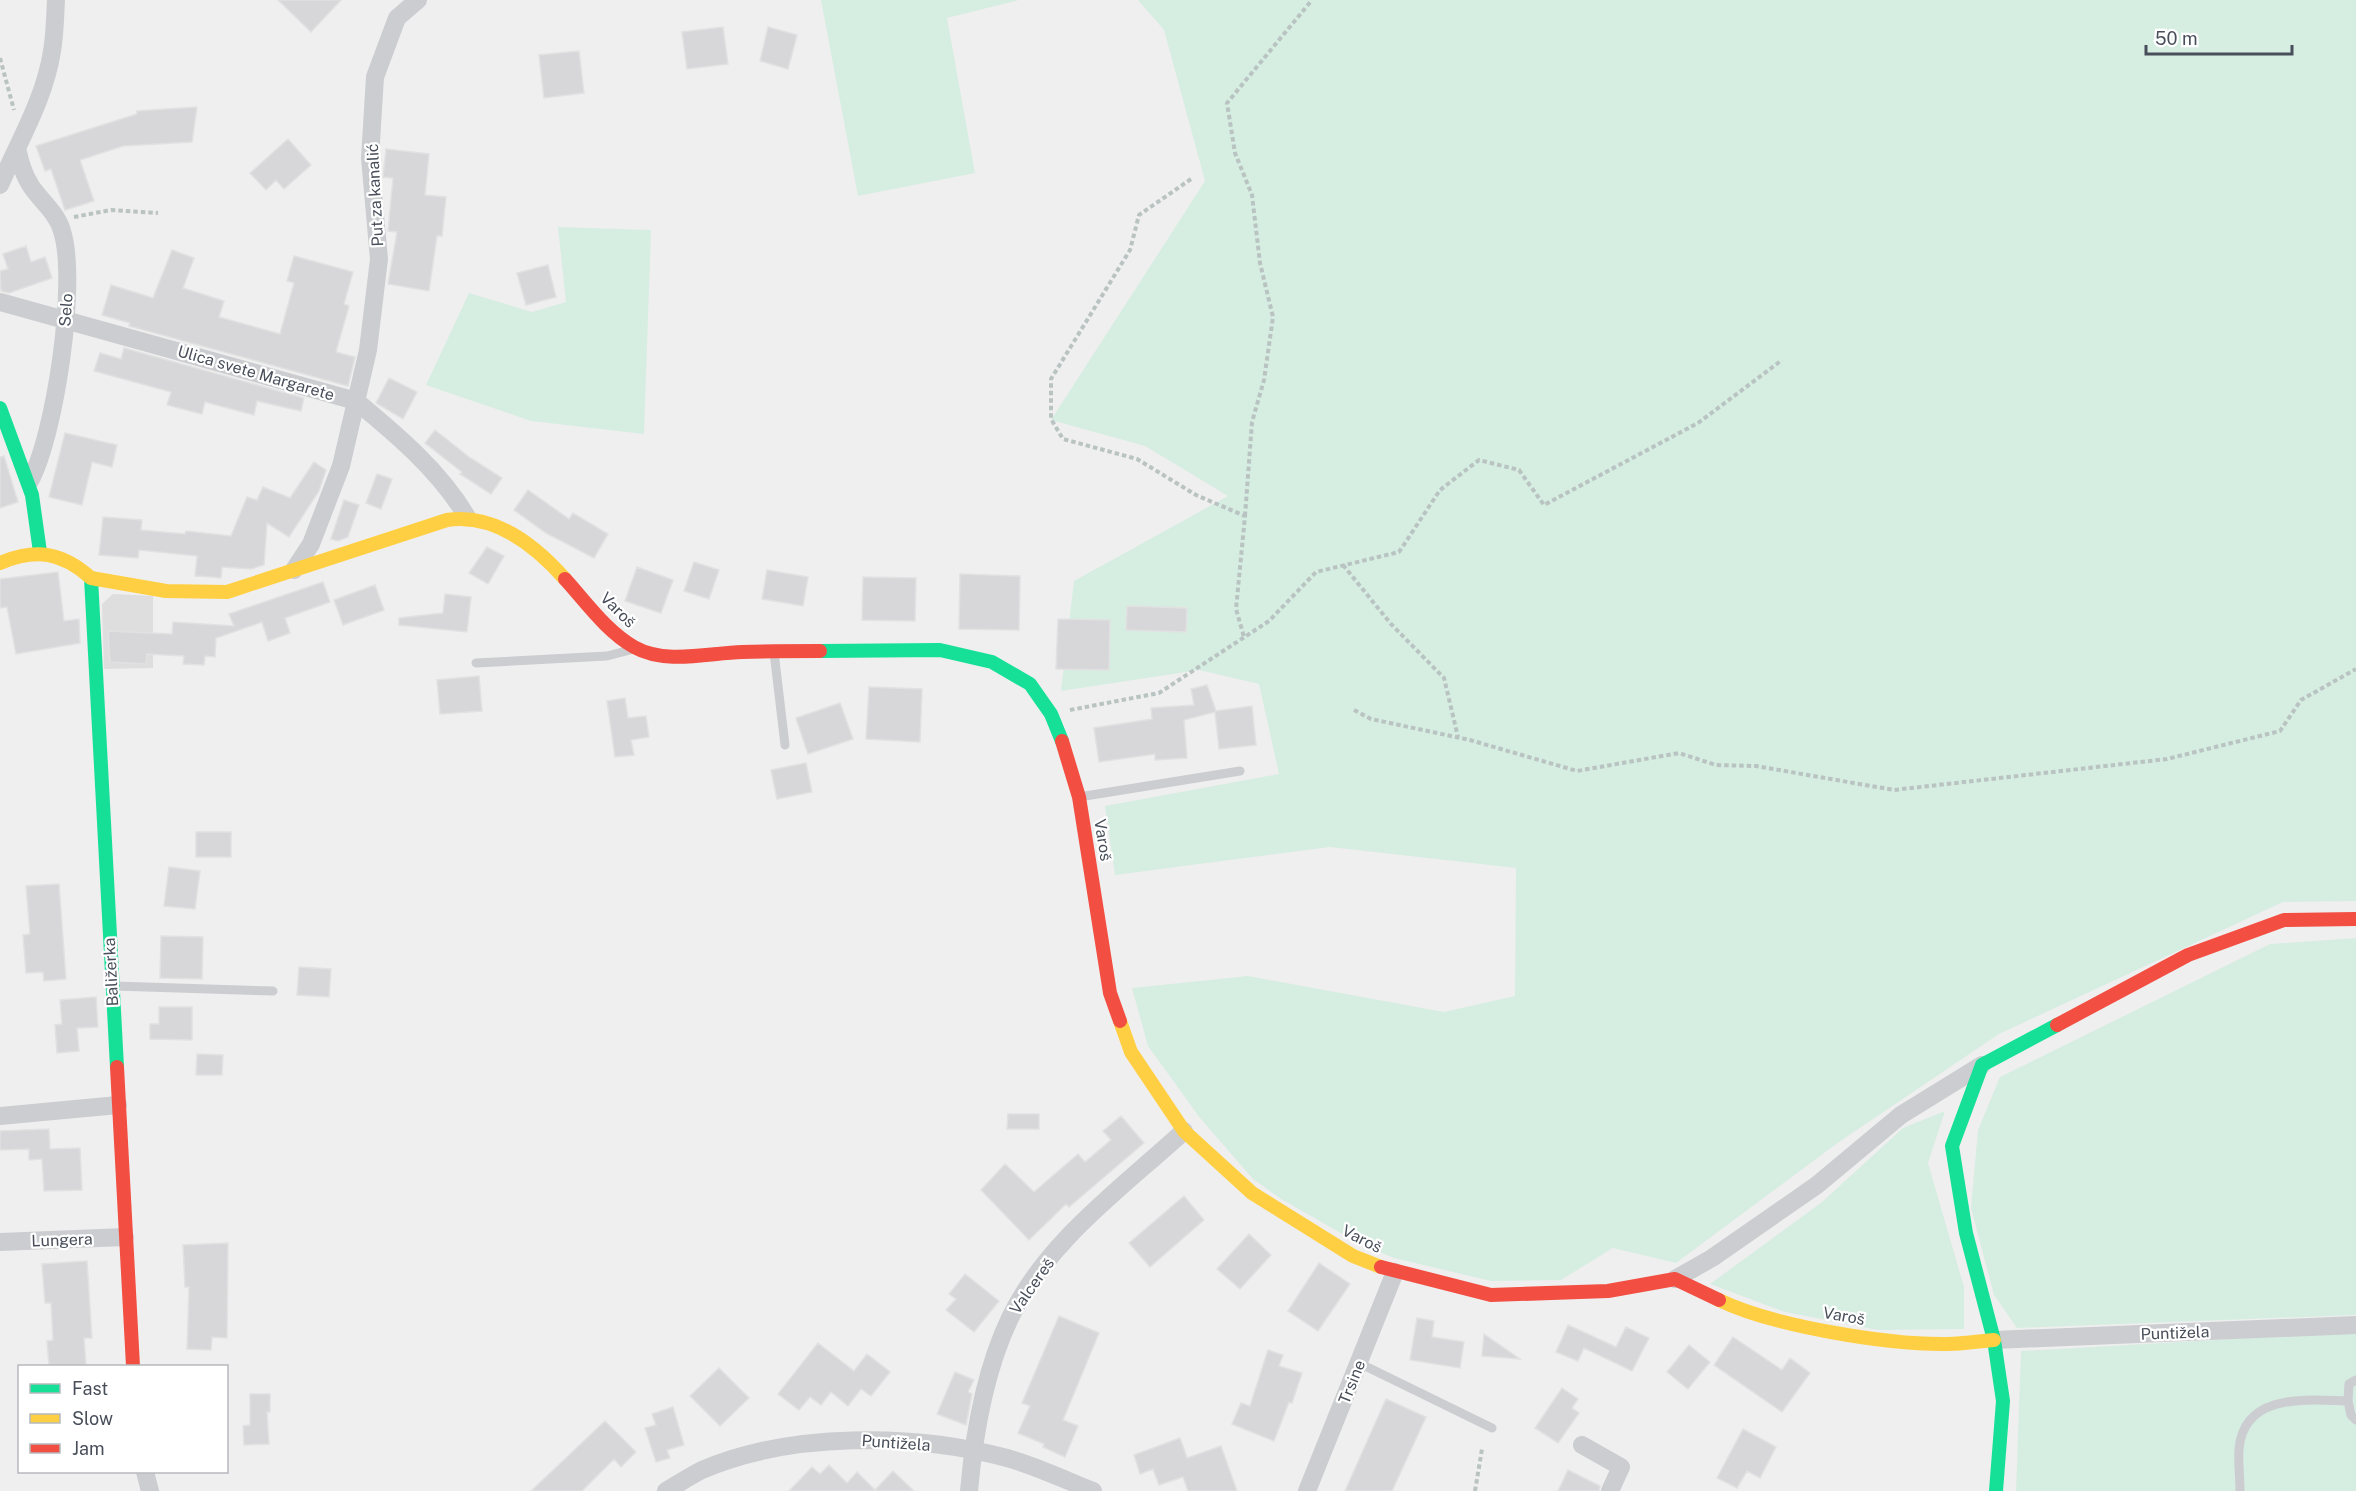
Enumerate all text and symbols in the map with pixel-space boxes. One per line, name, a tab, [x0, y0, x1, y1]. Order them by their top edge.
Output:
scale bar	[2146, 18, 2292, 56]
text: 50 m	[2155, 28, 2198, 49]
street label: Put za kanalić	[363, 143, 387, 247]
street label: Selo	[55, 293, 77, 327]
street label: Ulica svete Margarete	[175, 342, 337, 404]
street label: Varoš	[596, 588, 640, 632]
street label: Varoš	[1090, 818, 1116, 862]
street label: Baližerka	[100, 937, 122, 1007]
street label: Varoš	[1339, 1221, 1385, 1257]
street label: Lungera	[31, 1229, 93, 1251]
street label: Valcereš	[1006, 1254, 1058, 1318]
street label: Varoš	[1822, 1303, 1866, 1329]
street label: Puntižela	[2140, 1322, 2210, 1344]
street label: Trsine	[1335, 1357, 1369, 1407]
legend	[18, 1365, 228, 1473]
text: Fast	[72, 1378, 108, 1399]
text: Slow	[72, 1408, 113, 1429]
street label: Puntižela	[861, 1431, 931, 1455]
text: Jam	[72, 1438, 105, 1459]

